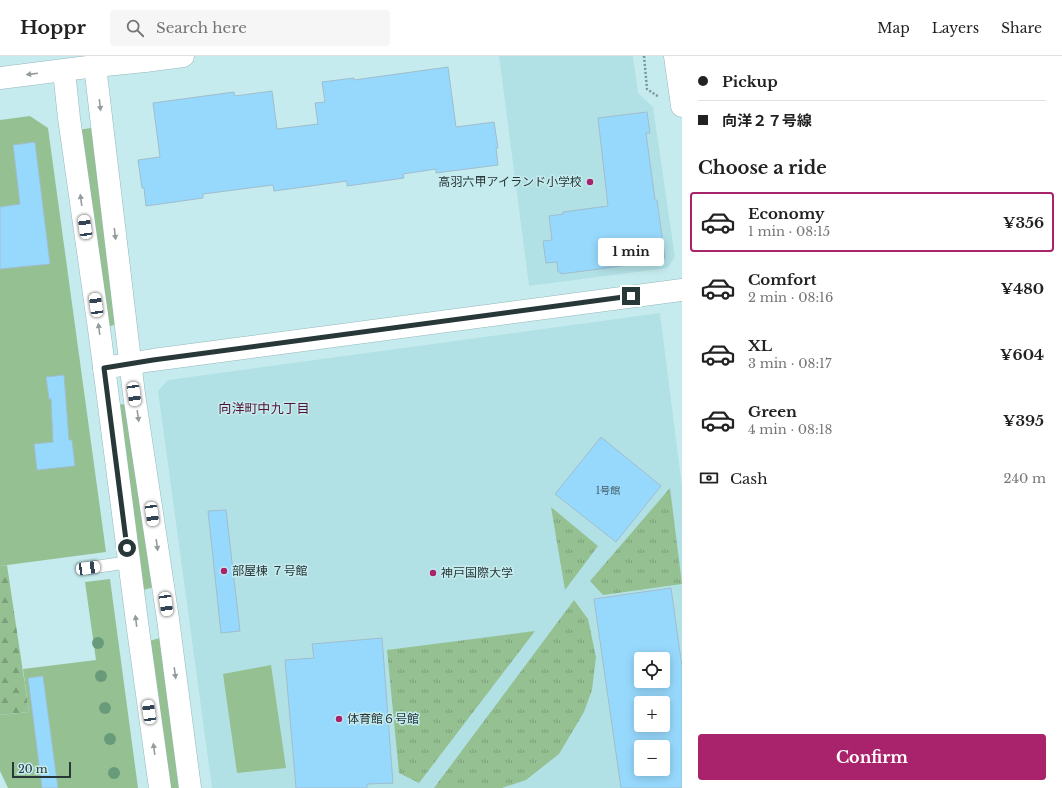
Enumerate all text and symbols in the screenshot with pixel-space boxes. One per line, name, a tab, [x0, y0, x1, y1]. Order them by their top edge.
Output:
search box	[110, 10, 390, 46]
text: Hoppr	[20, 16, 86, 39]
icon: search	[124, 17, 146, 39]
text: Search here	[156, 18, 247, 37]
text: Map	[877, 19, 910, 37]
text: Layers	[932, 19, 979, 37]
text: Share	[1001, 19, 1042, 37]
one-way arrow	[26, 71, 38, 78]
text: Pickup	[722, 72, 778, 91]
one-way arrow	[96, 99, 103, 111]
text: 向洋２７号線	[722, 111, 812, 130]
text: Choose a ride	[698, 157, 827, 179]
place label: 高羽六甲アイランド小学校	[439, 174, 582, 189]
marker: 高羽六甲アイランド小学校	[585, 177, 595, 187]
one-way arrow	[78, 194, 84, 206]
icon: car	[700, 204, 736, 240]
text: Economy	[748, 204, 825, 223]
text: ¥356	[1003, 213, 1044, 232]
car	[77, 214, 93, 240]
text: 1 min · 08:15	[748, 223, 830, 240]
one-way arrow	[112, 228, 118, 240]
callout: 1 min	[598, 238, 664, 266]
text: 1 min	[612, 243, 650, 260]
icon: car	[700, 270, 736, 306]
text: Comfort	[748, 270, 816, 289]
text: ¥480	[1000, 279, 1044, 298]
route end	[622, 287, 640, 305]
text: 2 min · 08:16	[748, 289, 833, 306]
car	[88, 292, 104, 318]
one-way arrow	[96, 323, 102, 335]
icon: car	[700, 336, 736, 372]
text: XL	[748, 336, 772, 355]
text: ¥604	[1000, 345, 1044, 364]
text: 3 min · 08:17	[748, 355, 831, 372]
car	[126, 381, 142, 407]
district label: 向洋町中九丁目	[218, 400, 310, 417]
icon: car	[700, 402, 736, 438]
text: Green	[748, 402, 797, 421]
one-way arrow	[135, 410, 141, 422]
text: ¥395	[1003, 411, 1044, 430]
text: 4 min · 08:18	[748, 421, 832, 438]
icon: cash	[698, 467, 720, 489]
text: Cash	[730, 469, 767, 488]
text: 240 m	[1003, 470, 1046, 487]
house number: 1号館	[596, 484, 620, 497]
car	[144, 501, 160, 527]
route start	[118, 539, 136, 557]
one-way arrow	[154, 539, 160, 551]
car	[75, 560, 101, 576]
place label: 部屋棟 ７号館	[232, 563, 307, 578]
place label: 神戸国際大学	[441, 565, 513, 580]
marker: 部屋棟 ７号館	[219, 566, 229, 576]
marker: 神戸国際大学	[428, 568, 438, 578]
car	[158, 591, 174, 617]
one-way arrow	[133, 615, 140, 627]
map controls	[634, 652, 670, 776]
button: locate	[634, 652, 670, 688]
one-way arrow	[172, 667, 178, 679]
button: +	[634, 696, 670, 732]
car	[141, 699, 157, 725]
place label: 体育館６号館	[347, 711, 419, 726]
marker: 体育館６号館	[334, 714, 344, 724]
button: Confirm	[698, 734, 1046, 780]
button: −	[634, 740, 670, 776]
one-way arrow	[151, 743, 157, 755]
scale bar	[12, 760, 71, 779]
text: 20 m	[18, 762, 48, 776]

